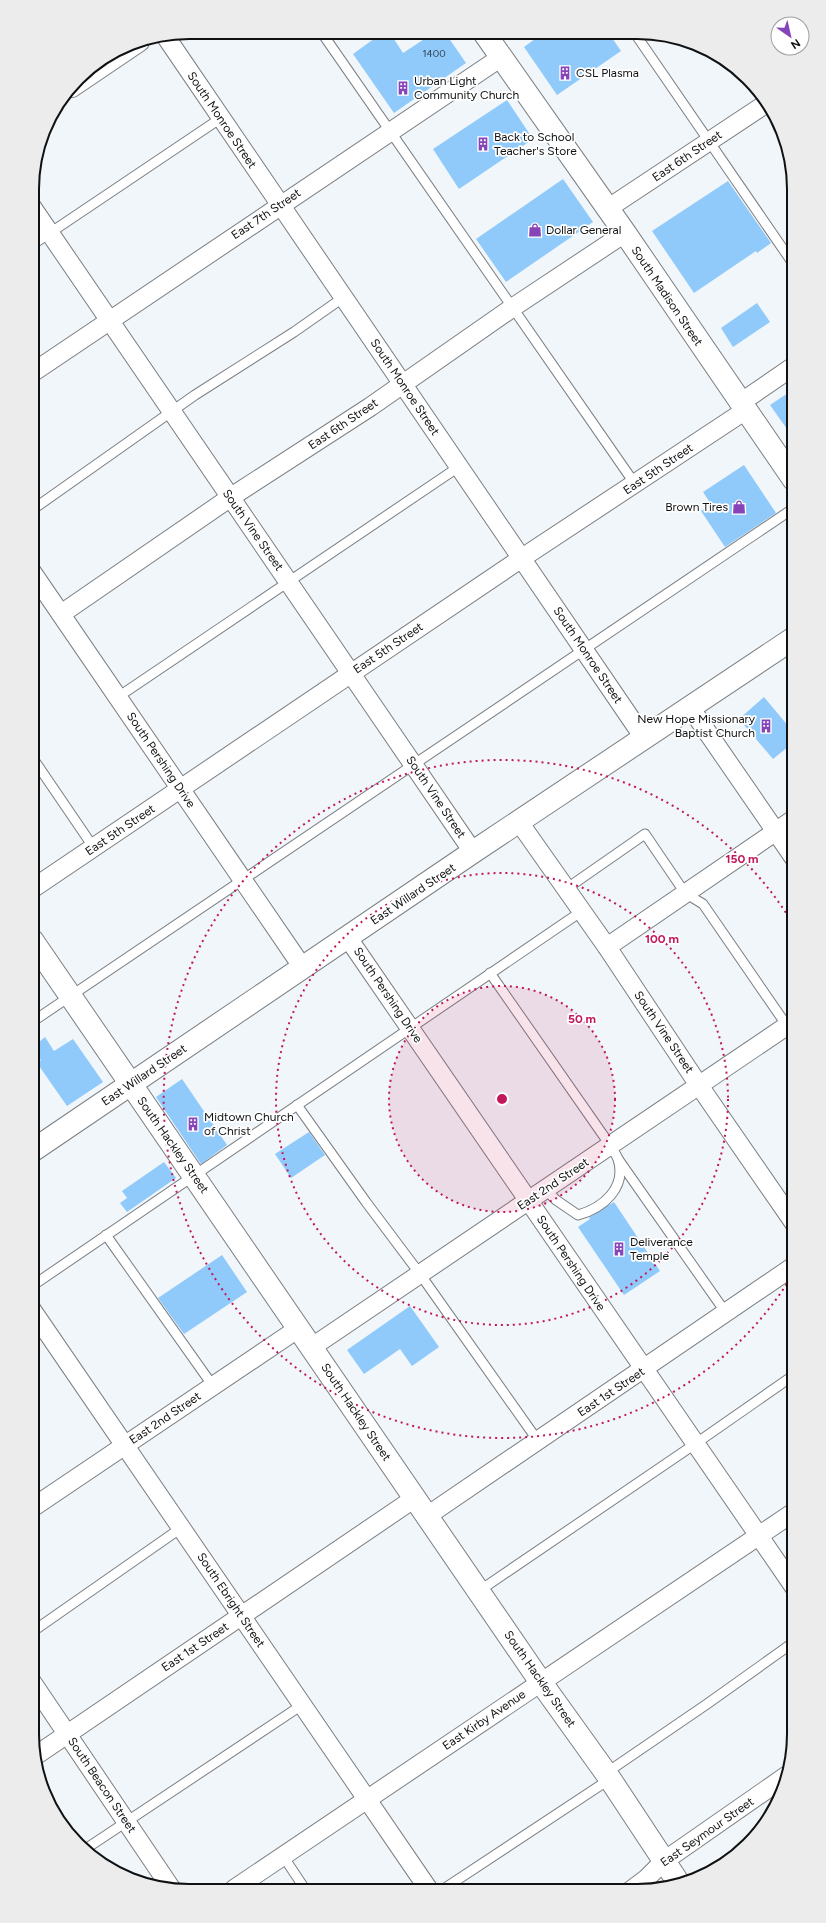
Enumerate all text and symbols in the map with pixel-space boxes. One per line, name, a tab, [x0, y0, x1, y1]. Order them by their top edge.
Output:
north arrow	[770, 16, 810, 56]
text: N	[788, 36, 802, 52]
house number: 1400	[422, 47, 446, 60]
building icon: CSL Plasma	[557, 65, 573, 81]
place label: CSL Plasma	[576, 66, 639, 80]
street label: South Monroe Street	[185, 69, 260, 171]
place label: Urban Light Community Church	[414, 74, 520, 102]
building icon: Urban Light Community Church	[395, 80, 411, 96]
street label: East 6th Street	[650, 127, 725, 184]
place label: Back to School Teacher's Store	[494, 130, 577, 158]
building icon: Back to School Teacher's Store	[475, 136, 491, 152]
street label: East 7th Street	[229, 185, 304, 242]
shop icon: Dollar General	[527, 222, 543, 238]
place label: Dollar General	[546, 223, 621, 237]
street label: South Madison Street	[628, 244, 706, 349]
street label: South Monroe Street	[368, 336, 443, 438]
street label: East 6th Street	[306, 395, 381, 452]
street label: East 5th Street	[621, 440, 696, 497]
street label: South Vine Street	[220, 487, 287, 574]
shop icon: Brown Tires	[731, 499, 747, 515]
place label: Brown Tires	[665, 500, 728, 514]
street label: South Monroe Street	[551, 604, 626, 706]
street label: East 5th Street	[351, 619, 426, 676]
street label: South Pershing Drive	[124, 710, 198, 811]
place label: New Hope Missionary Baptist Church	[637, 712, 756, 740]
building icon: New Hope Missionary Baptist Church	[758, 718, 774, 734]
street label: South Vine Street	[403, 753, 469, 841]
street label: East 5th Street	[83, 801, 158, 858]
text: 150 m	[725, 852, 759, 866]
street label: East Willard Street	[368, 860, 459, 928]
text: 100 m	[645, 932, 679, 946]
street label: South Pershing Drive	[351, 945, 425, 1046]
street label: South Vine Street	[631, 988, 697, 1076]
text: 50 m	[568, 1012, 596, 1026]
street label: East Willard Street	[99, 1041, 190, 1109]
centre of rings	[495, 1092, 509, 1106]
street label: South Hackley Street	[134, 1094, 212, 1196]
place label: Midtown Church of Christ	[204, 1110, 294, 1138]
building icon: Midtown Church of Christ	[185, 1116, 201, 1132]
street label: East 2nd Street	[515, 1155, 592, 1213]
street label: South Pershing Drive	[534, 1213, 608, 1314]
place label: Deliverance Temple	[630, 1235, 693, 1263]
building icon: Deliverance Temple	[611, 1241, 627, 1257]
street label: South Hackley Street	[318, 1361, 394, 1464]
street label: East 1st Street	[575, 1364, 648, 1420]
street label: East 2nd Street	[127, 1389, 204, 1447]
street label: South Ebright Street	[194, 1550, 268, 1650]
street label: East 1st Street	[159, 1619, 232, 1675]
street label: South Hackley Street	[501, 1628, 579, 1730]
street label: East Kirby Avenue	[440, 1687, 529, 1753]
street label: South Beacon Street	[65, 1735, 139, 1836]
street label: East Seymour Street	[658, 1794, 757, 1870]

